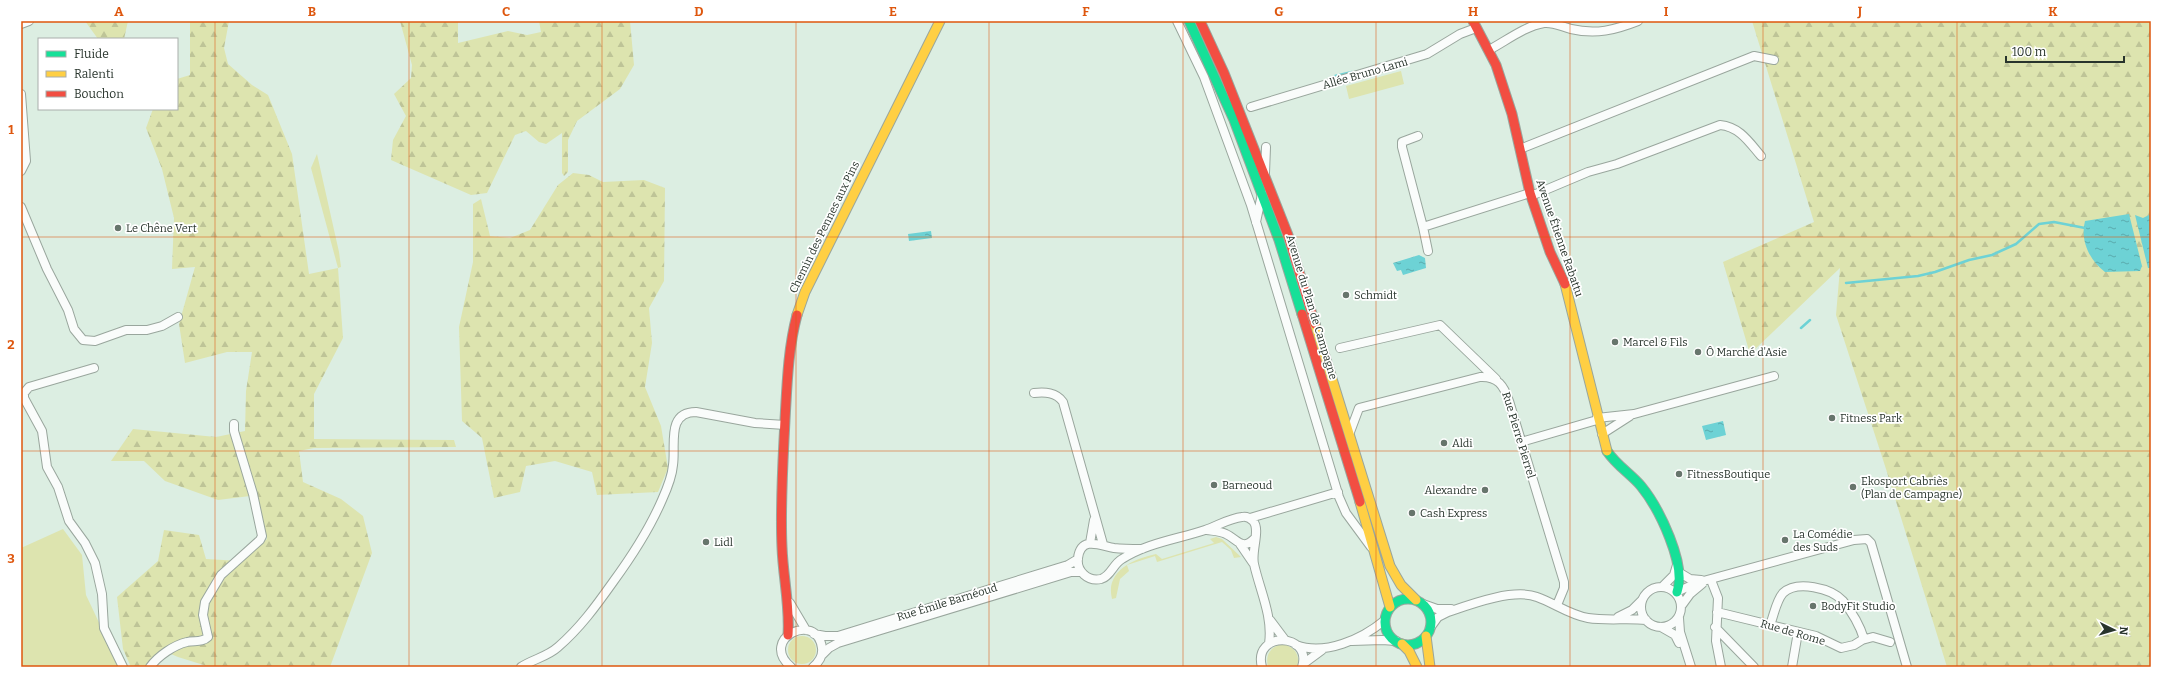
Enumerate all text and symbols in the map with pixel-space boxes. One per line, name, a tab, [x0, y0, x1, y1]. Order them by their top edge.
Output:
text: A	[114, 4, 124, 19]
text: B	[308, 4, 316, 19]
text: C	[502, 4, 510, 19]
text: D	[694, 4, 704, 19]
text: E	[889, 4, 897, 19]
text: F	[1082, 4, 1090, 19]
text: G	[1274, 4, 1284, 19]
text: H	[1468, 4, 1478, 19]
text: I	[1664, 4, 1669, 19]
text: J	[1857, 4, 1863, 19]
text: K	[2048, 4, 2058, 19]
legend	[38, 38, 178, 110]
scale bar	[2006, 38, 2124, 64]
text: 100 m	[2012, 45, 2047, 59]
text: Fluide	[74, 47, 109, 61]
street label: Allée Bruno Lami	[1321, 55, 1410, 92]
text: Ralenti	[74, 67, 114, 81]
text: Bouchon	[74, 87, 124, 101]
text: 1	[8, 122, 14, 137]
street label: Chemin des Pennes aux Pins	[787, 159, 862, 295]
street label: Avenue Étienne Rabattu	[1533, 177, 1587, 299]
place label: Le Chêne Vert	[126, 222, 197, 235]
marker: Le Chêne Vert	[113, 223, 123, 233]
street label: Avenue du Plan de Campagne	[1283, 233, 1340, 381]
place label: Schmidt	[1354, 289, 1397, 302]
marker: Schmidt	[1341, 290, 1351, 300]
place label: Marcel & Fils	[1623, 336, 1688, 349]
text: 2	[7, 337, 15, 352]
marker: Marcel & Fils	[1610, 337, 1620, 347]
place label: Ô Marché d'Asie	[1706, 345, 1787, 359]
marker: Ô Marché d'Asie	[1693, 347, 1703, 357]
street label: Rue Pierre Pierrel	[1499, 390, 1538, 480]
place label: Fitness Park	[1840, 412, 1903, 425]
marker: Fitness Park	[1827, 413, 1837, 423]
place label: Aldi	[1452, 437, 1473, 450]
marker: Aldi	[1439, 438, 1449, 448]
place label: FitnessBoutique	[1687, 468, 1770, 481]
marker: FitnessBoutique	[1674, 469, 1684, 479]
place label: Ekosport Cabriès (Plan de Campagne)	[1861, 475, 1962, 501]
place label: Barneoud	[1222, 479, 1273, 492]
marker: Barneoud	[1209, 480, 1219, 490]
marker: Ekosport Cabriès (Plan de Campagne)	[1848, 482, 1858, 492]
place label: Alexandre	[1425, 484, 1477, 497]
marker: Alexandre	[1480, 485, 1490, 495]
place label: Cash Express	[1420, 507, 1487, 520]
marker: Cash Express	[1407, 508, 1417, 518]
place label: La Comédie des Suds	[1793, 528, 1853, 554]
marker: La Comédie des Suds	[1780, 535, 1790, 545]
place label: Lidl	[714, 536, 733, 549]
marker: Lidl	[701, 537, 711, 547]
text: 3	[7, 551, 15, 566]
street label: Rue Émile Barnéoud	[895, 580, 999, 624]
place label: BodyFit Studio	[1821, 600, 1895, 613]
marker: BodyFit Studio	[1808, 601, 1818, 611]
north arrow	[2094, 610, 2134, 650]
street label: Rue de Rome	[1759, 617, 1827, 648]
text: N	[2117, 626, 2130, 636]

